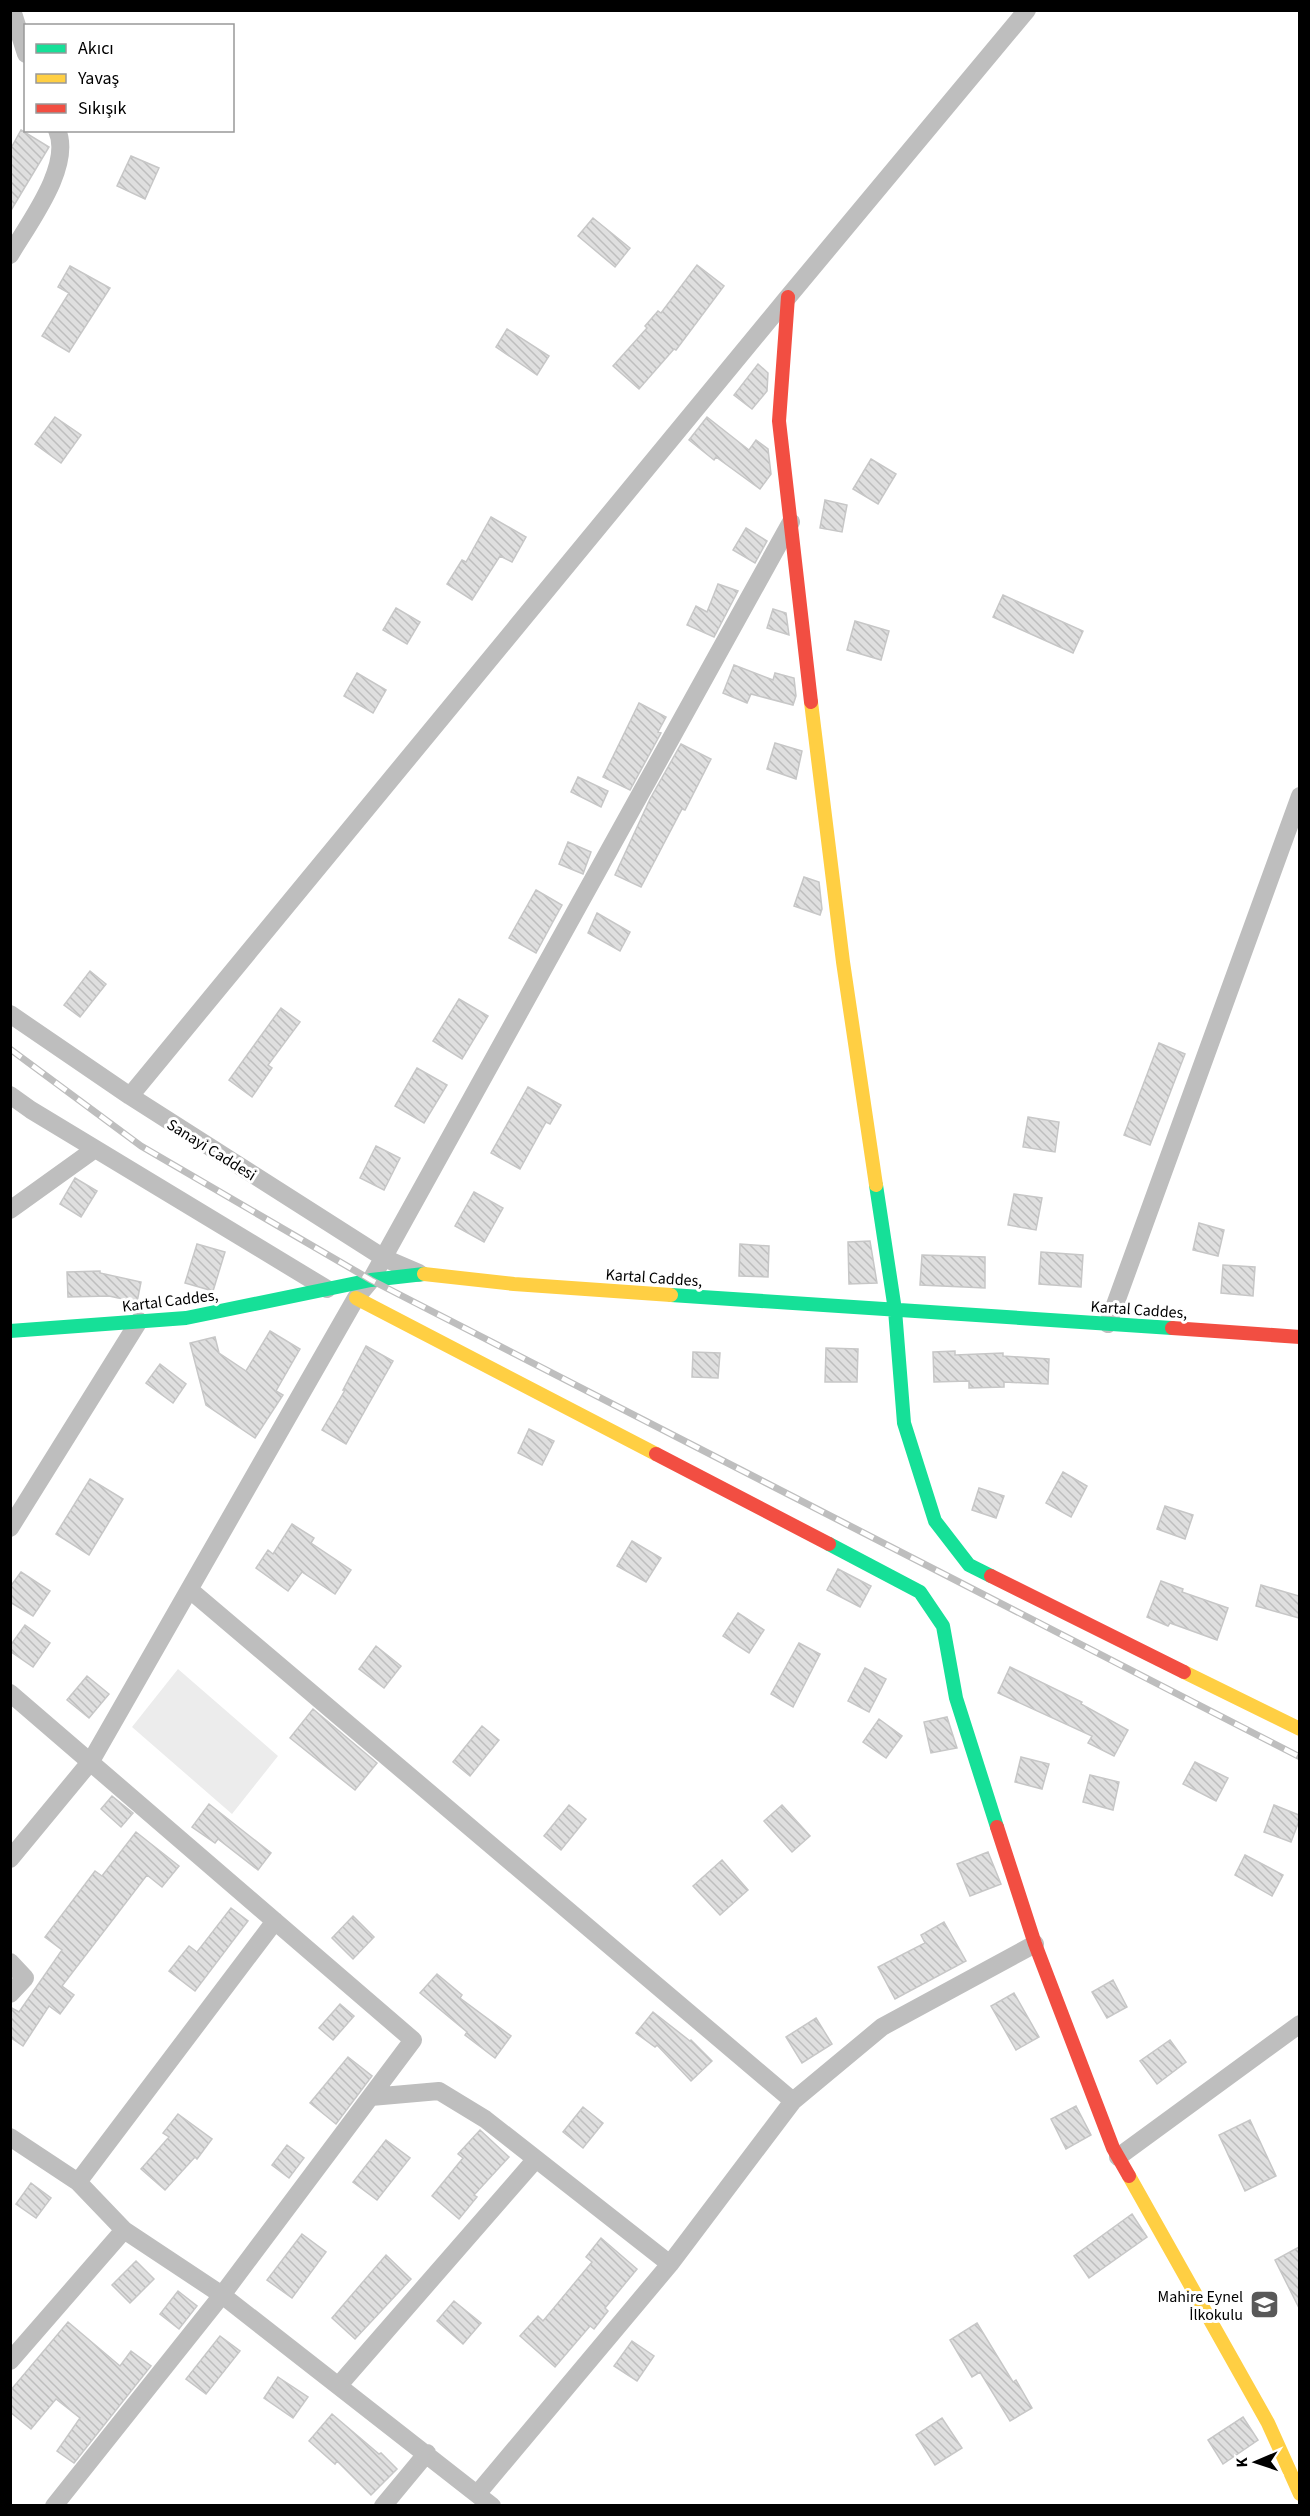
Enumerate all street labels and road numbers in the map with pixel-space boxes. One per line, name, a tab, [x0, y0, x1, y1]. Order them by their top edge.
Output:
street label: Sanayi Caddesi	[163, 1114, 260, 1186]
street label: Kartal Caddes,	[605, 1264, 703, 1292]
street label: Kartal Caddes,	[121, 1284, 220, 1318]
street label: Kartal Caddes,	[1090, 1296, 1188, 1324]

